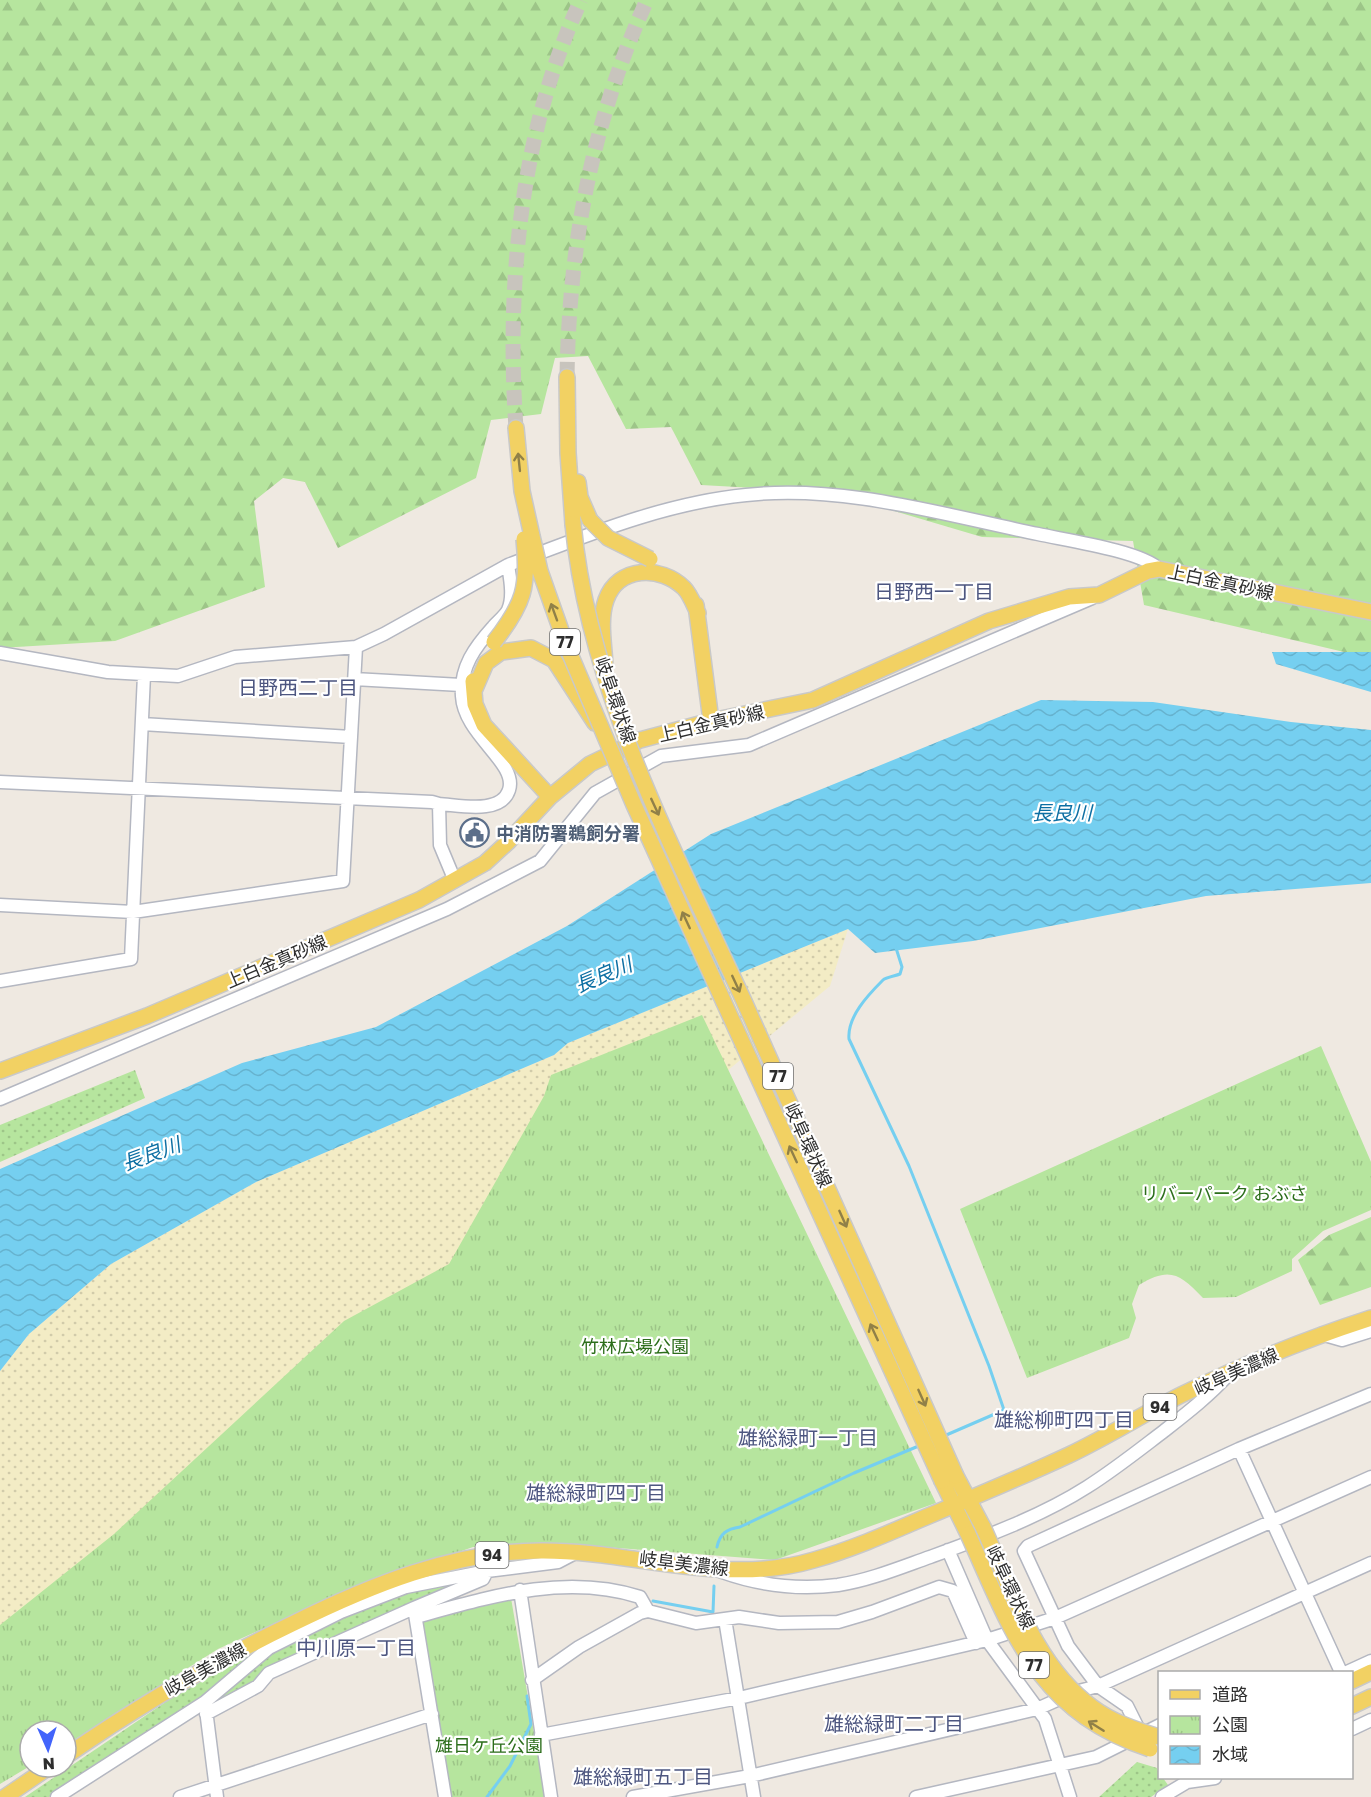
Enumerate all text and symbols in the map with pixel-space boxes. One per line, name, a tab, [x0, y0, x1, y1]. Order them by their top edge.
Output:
one-way arrow	[513, 452, 524, 472]
street label: 上白金真砂線	[1166, 560, 1276, 604]
district label: 日野西一丁目	[874, 579, 994, 603]
one-way arrow	[548, 603, 559, 622]
road number: 77	[550, 629, 580, 655]
street label: 岐阜環状線	[591, 654, 641, 746]
district label: 日野西二丁目	[238, 675, 358, 699]
street label: 上白金真砂線	[656, 700, 766, 746]
one-way arrow	[650, 798, 661, 816]
water label: 長良川	[1032, 800, 1094, 824]
public building icon: 中消防署鵜飼分署	[459, 817, 491, 849]
place label: 中消防署鵜飼分署	[496, 822, 640, 844]
one-way arrow	[680, 911, 692, 929]
street label: 上白金真砂線	[222, 930, 330, 992]
water label: 長良川	[571, 950, 637, 997]
one-way arrow	[731, 975, 742, 993]
road number: 77	[763, 1063, 793, 1089]
street label: 岐阜環状線	[781, 1099, 837, 1191]
water label: 長良川	[119, 1131, 185, 1175]
one-way arrow	[787, 1146, 799, 1164]
park label: リバーパーク おぶさ	[1141, 1182, 1307, 1204]
one-way arrow	[837, 1210, 849, 1228]
one-way arrow	[868, 1323, 880, 1341]
park label: 竹林広場公園	[581, 1335, 689, 1357]
street label: 岐阜美濃線	[1190, 1343, 1282, 1399]
one-way arrow	[916, 1388, 928, 1406]
road number: 94	[1144, 1394, 1176, 1420]
district label: 雄総柳町四丁目	[994, 1407, 1134, 1431]
district label: 雄総緑町一丁目	[738, 1425, 878, 1449]
district label: 雄総緑町四丁目	[526, 1480, 666, 1504]
road number: 94	[476, 1542, 508, 1568]
street label: 岐阜環状線	[982, 1542, 1040, 1632]
street label: 岐阜美濃線	[638, 1547, 730, 1579]
district label: 中川原一丁目	[296, 1635, 416, 1659]
street label: 岐阜美濃線	[160, 1638, 250, 1700]
road number: 77	[1019, 1652, 1049, 1678]
legend	[1158, 1671, 1353, 1779]
text: 道路	[1212, 1683, 1248, 1705]
district label: 雄総緑町二丁目	[824, 1711, 964, 1735]
text: 公園	[1212, 1713, 1248, 1735]
north arrow	[18, 1719, 78, 1779]
one-way arrow	[1088, 1719, 1105, 1731]
park label: 雄日ケ丘公園	[435, 1734, 543, 1756]
text: 水域	[1212, 1743, 1248, 1765]
text: N	[42, 1754, 55, 1774]
district label: 雄総緑町五丁目	[573, 1764, 713, 1788]

